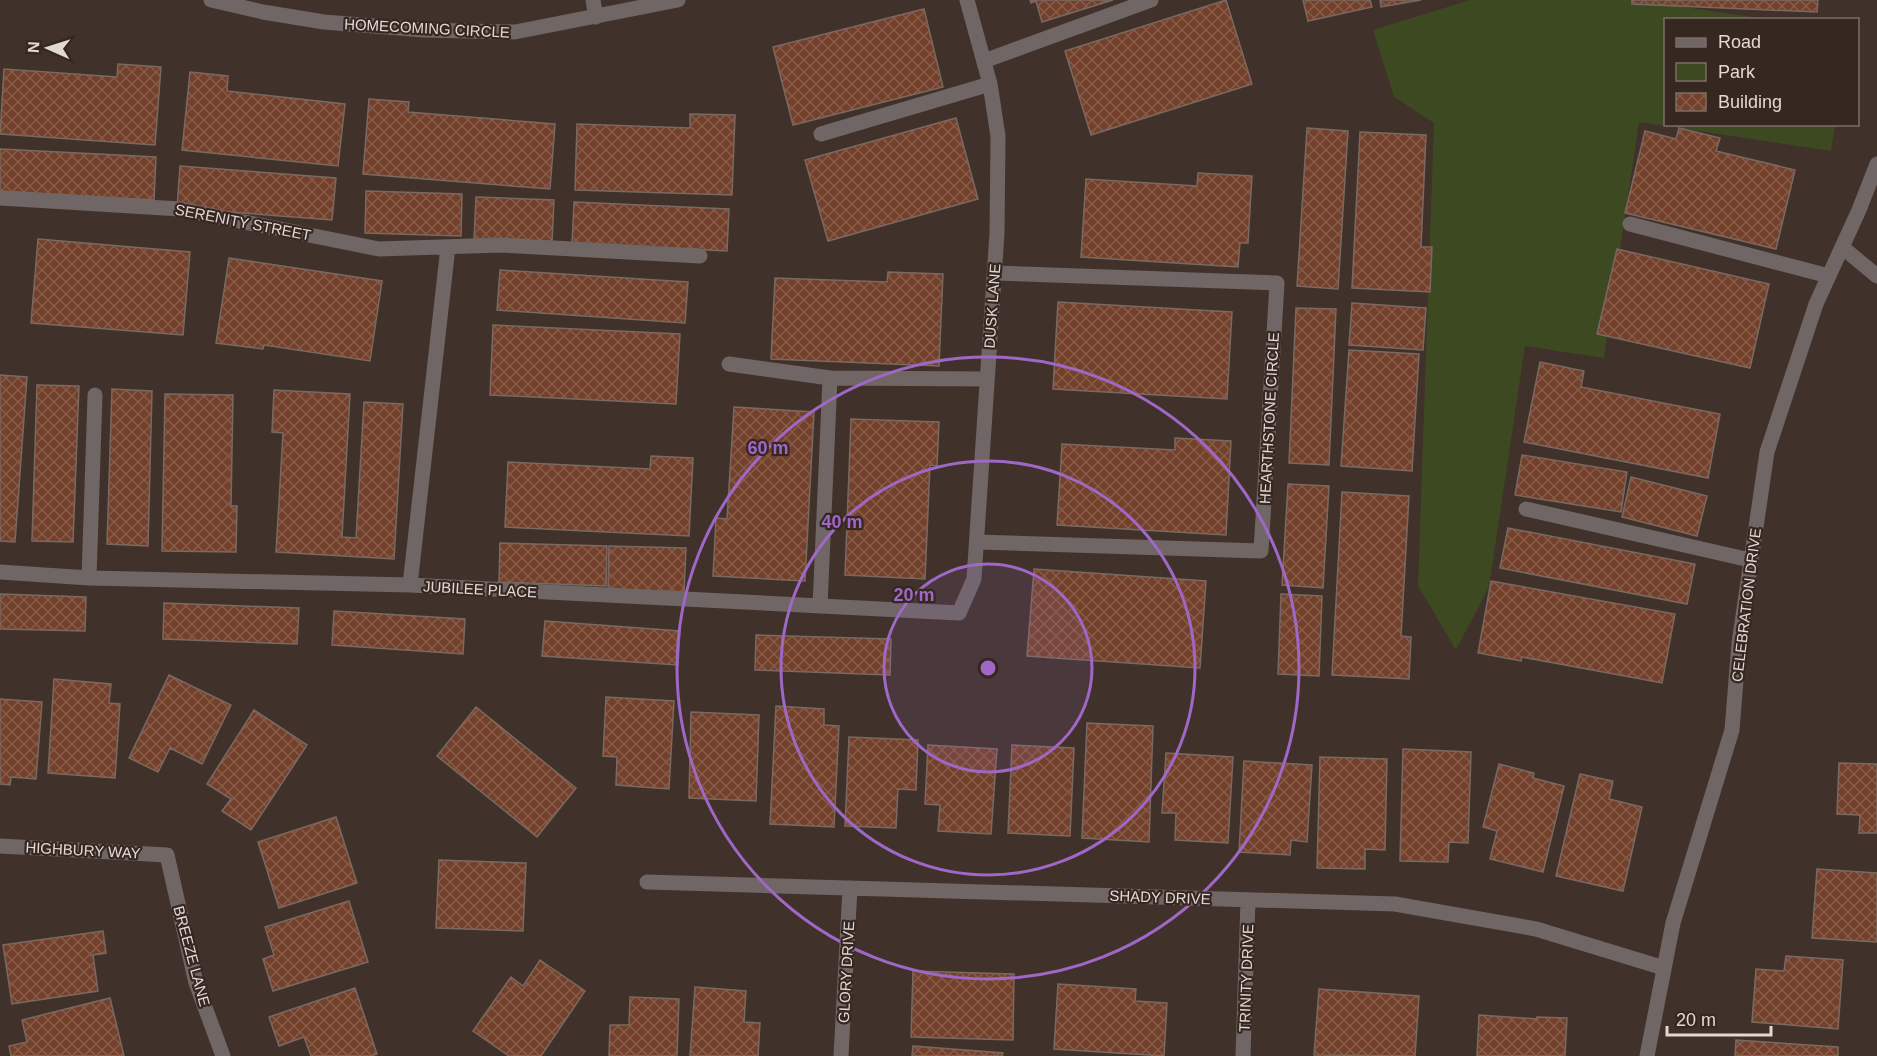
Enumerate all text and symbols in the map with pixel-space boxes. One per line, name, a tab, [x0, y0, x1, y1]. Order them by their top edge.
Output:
street label: HOMECOMING CIRCLE	[344, 15, 510, 41]
north arrow	[18, 18, 78, 78]
legend	[1664, 18, 1859, 126]
text: Road	[1718, 32, 1761, 52]
text: N	[25, 41, 42, 53]
text: Park	[1718, 62, 1756, 82]
text: Building	[1718, 92, 1782, 112]
street label: SERENITY STREET	[174, 200, 312, 244]
street label: DUSK LANE	[981, 263, 1003, 349]
street label: HEARTHSTONE CIRCLE	[1256, 332, 1282, 504]
text: 60 m	[747, 438, 789, 458]
text: 40 m	[821, 512, 863, 532]
street label: CELEBRATION DRIVE	[1728, 527, 1764, 683]
street label: JUBILEE PLACE	[423, 578, 537, 600]
text: 20 m	[893, 585, 935, 605]
centre of rings	[978, 658, 998, 678]
street label: HIGHBURY WAY	[25, 838, 141, 862]
street label: SHADY DRIVE	[1109, 887, 1211, 907]
street label: BREEZE LANE	[170, 904, 214, 1008]
street label: GLORY DRIVE	[835, 921, 857, 1023]
street label: TRINITY DRIVE	[1236, 924, 1256, 1032]
scale bar	[1667, 999, 1770, 1037]
text: 20 m	[1676, 1010, 1716, 1030]

